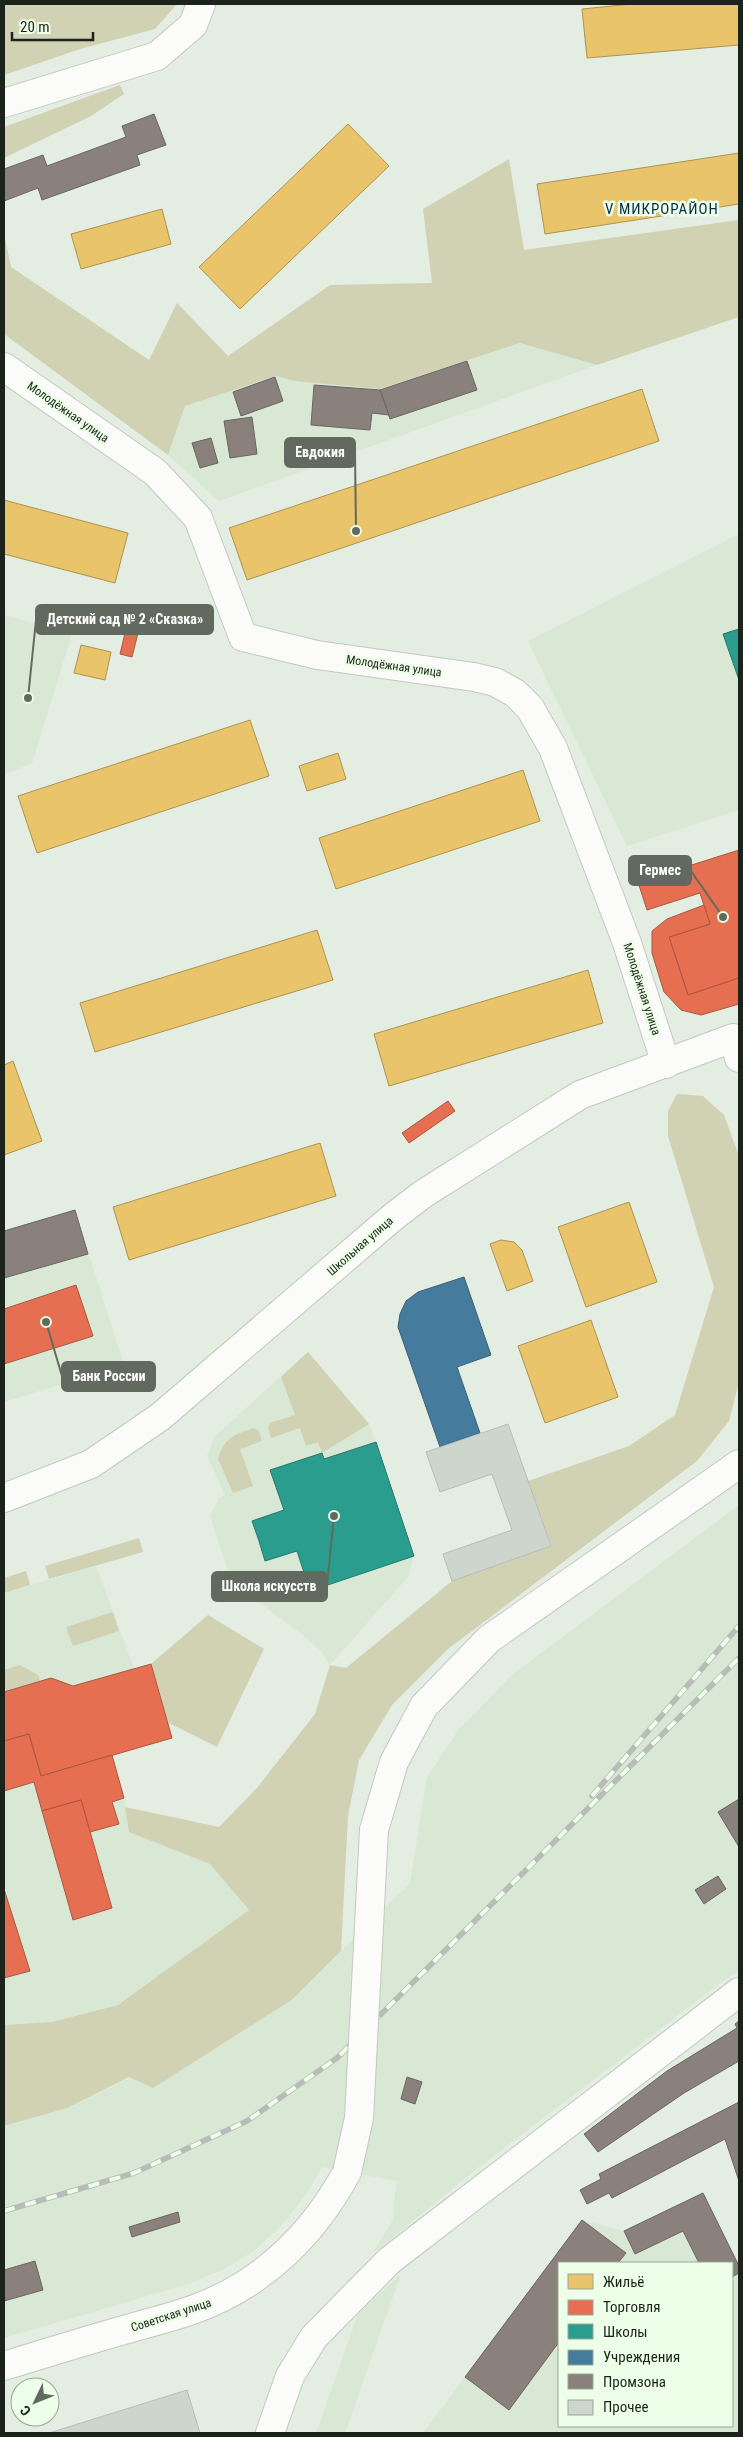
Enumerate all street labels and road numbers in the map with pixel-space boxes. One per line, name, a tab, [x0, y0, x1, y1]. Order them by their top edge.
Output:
street label: Молодёжная улица	[25, 379, 112, 445]
street label: Молодёжная улица	[345, 652, 443, 680]
street label: Молодёжная улица	[620, 941, 664, 1037]
street label: Школьная улица	[324, 1213, 396, 1278]
street label: Советская улица	[129, 2295, 213, 2335]

